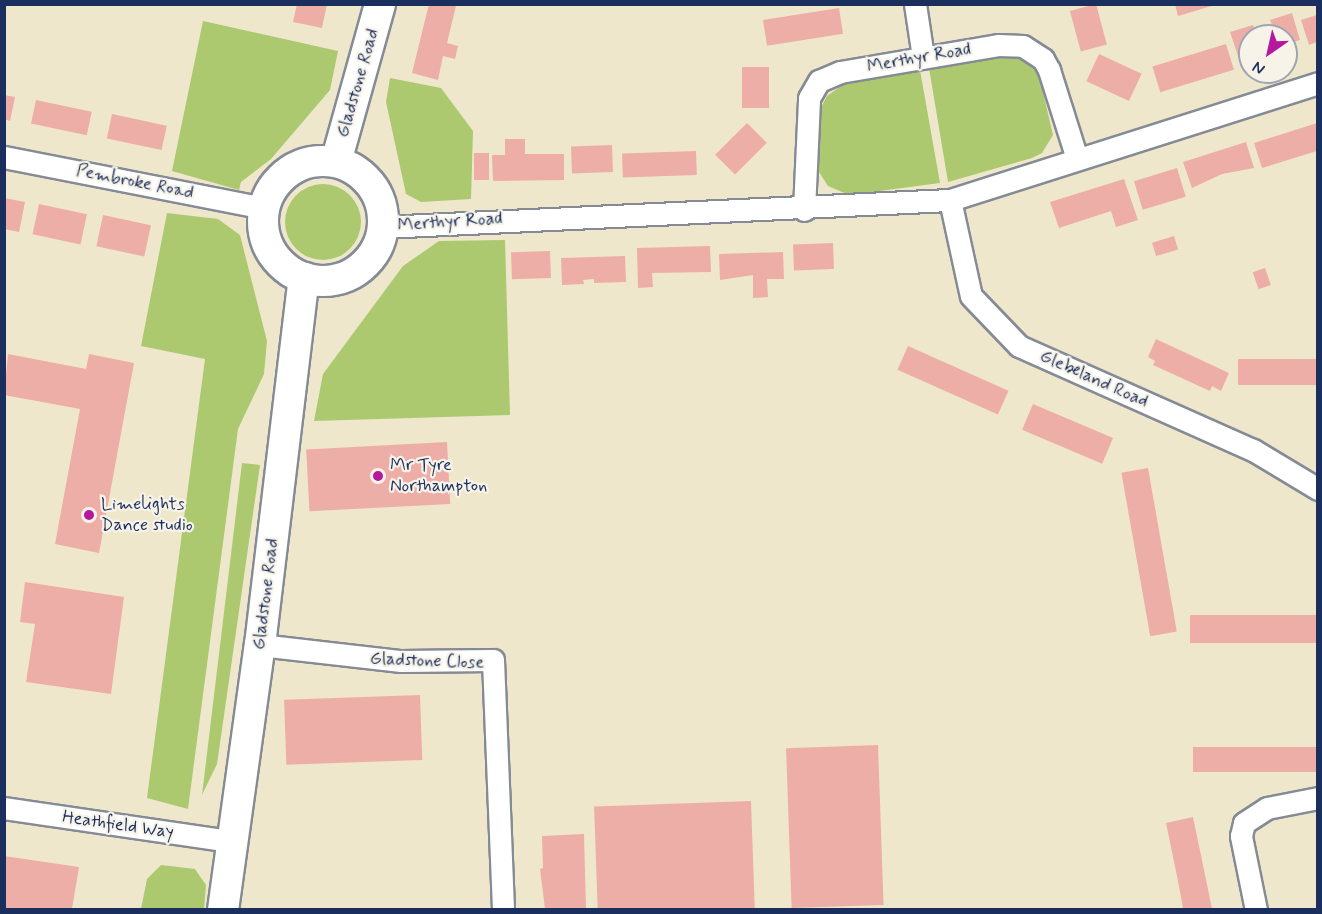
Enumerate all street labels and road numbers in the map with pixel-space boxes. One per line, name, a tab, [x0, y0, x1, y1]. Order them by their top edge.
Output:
street label: Gladstone Road	[332, 26, 384, 140]
street label: Merthyr Road	[866, 38, 972, 78]
street label: Pembroke Road	[75, 160, 195, 204]
street label: Merthyr Road	[397, 208, 503, 236]
street label: Glebeland Road	[1036, 345, 1152, 413]
street label: Gladstone Road	[248, 537, 284, 651]
street label: Gladstone Close	[368, 648, 486, 674]
street label: Heathfield Way	[60, 806, 176, 844]

